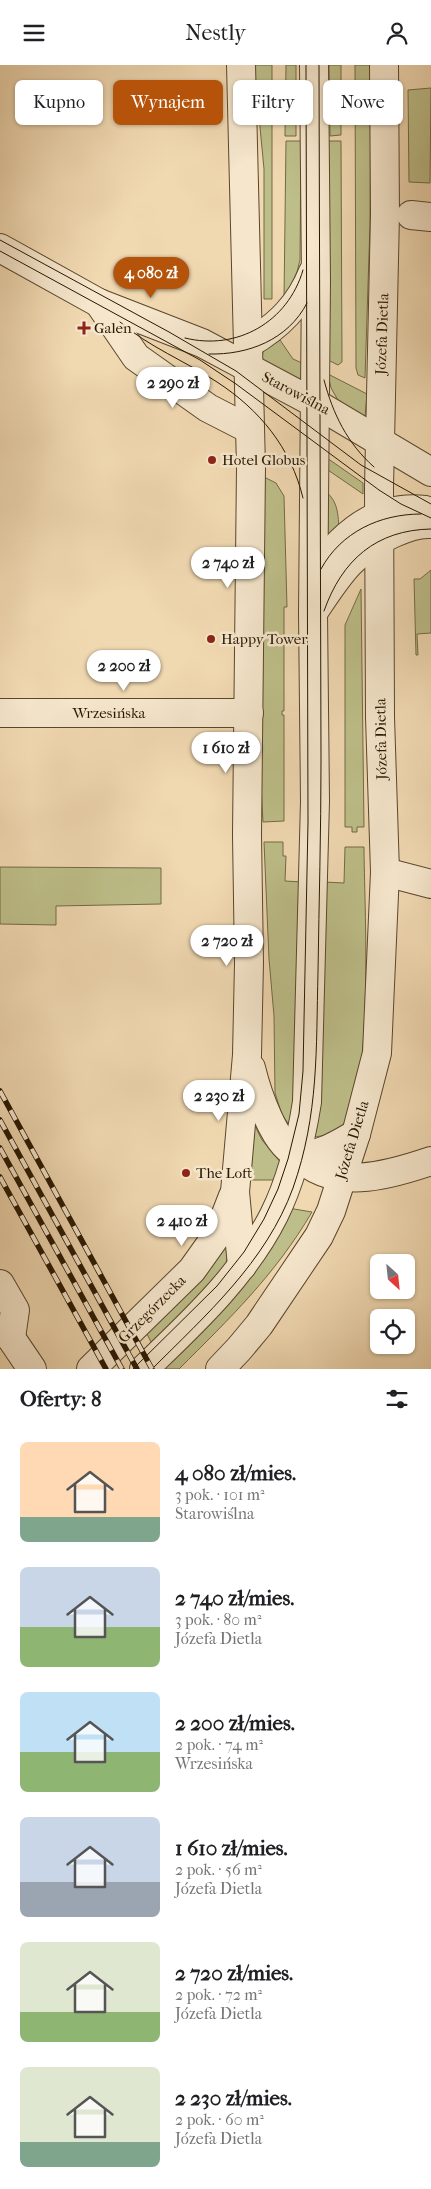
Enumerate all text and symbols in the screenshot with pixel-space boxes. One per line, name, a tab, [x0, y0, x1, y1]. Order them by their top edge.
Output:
icon: menu	[20, 19, 48, 47]
icon: person	[383, 19, 411, 47]
text: Nestly	[185, 20, 246, 46]
chip: Kupno	[15, 80, 103, 125]
chip: Wynajem	[113, 80, 223, 125]
chip: Filtry	[233, 80, 313, 125]
chip: Nowe	[323, 80, 403, 125]
pin: 4 080 zł	[99, 257, 203, 299]
text: 4 080 zł	[124, 263, 178, 282]
street label: Józefa Dietla	[372, 292, 392, 376]
place label: Galen	[94, 319, 132, 337]
marker: Galen	[78, 322, 90, 334]
pin: 2 290 zł	[121, 367, 225, 409]
street label: Starowiślna	[259, 368, 334, 419]
text: 2 290 zł	[147, 373, 199, 392]
place label: Hotel Globus	[222, 451, 306, 469]
marker: Hotel Globus	[206, 454, 218, 466]
pin: 2 740 zł	[176, 547, 280, 589]
text: 2 740 zł	[202, 553, 254, 572]
place label: Happy Tower	[221, 630, 308, 648]
marker: Happy Tower	[205, 633, 217, 645]
pin: 2 200 zł	[72, 649, 176, 692]
text: 2 200 zł	[98, 656, 150, 675]
street label: Józefa Dietla	[371, 697, 391, 781]
street label: Wrzesińska	[71, 704, 147, 722]
pin: 1 610 zł	[174, 731, 278, 774]
text: 1 610 zł	[202, 738, 250, 757]
pin: 2 720 zł	[175, 925, 279, 967]
text: 2 720 zł	[201, 931, 253, 950]
pin: 2 230 zł	[167, 1079, 271, 1122]
text: 2 230 zł	[194, 1086, 244, 1105]
street label: Józefa Dietla	[331, 1097, 373, 1183]
place label: The Loft	[196, 1164, 253, 1182]
marker: The Loft	[180, 1167, 192, 1179]
pin: 2 410 zł	[130, 1205, 234, 1247]
text: 2 410 zł	[157, 1211, 207, 1230]
north arrow	[370, 1254, 415, 1299]
map controls	[370, 1254, 415, 1354]
street label: Grzegórzecka	[114, 1271, 190, 1347]
button: locate	[370, 1309, 415, 1354]
icon: filters	[383, 1385, 411, 1413]
text: Oferty: 8	[20, 1387, 102, 1411]
text: 4 080 zł/mies.	[175, 1461, 296, 1485]
icon: home	[60, 1462, 120, 1522]
text: 3 pok. · 101 m²	[175, 1485, 265, 1504]
text: Starowiślna	[175, 1504, 254, 1523]
text: 2 740 zł/mies.	[175, 1586, 294, 1610]
icon: home	[60, 1587, 120, 1647]
text: 3 pok. · 80 m²	[175, 1610, 261, 1629]
text: Józefa Dietla	[175, 1629, 262, 1648]
text: 2 200 zł/mies.	[175, 1711, 295, 1735]
icon: home	[60, 1712, 120, 1772]
text: 2 pok. · 74 m²	[175, 1735, 263, 1754]
text: Wrzesińska	[175, 1754, 253, 1773]
text: 1 610 zł/mies.	[175, 1836, 288, 1860]
icon: home	[60, 1837, 120, 1897]
text: 2 pok. · 56 m²	[175, 1860, 262, 1879]
text: Józefa Dietla	[175, 1879, 262, 1898]
text: 2 720 zł/mies.	[175, 1961, 293, 1985]
icon: home	[60, 1962, 120, 2022]
text: 2 pok. · 72 m²	[175, 1985, 262, 2004]
text: Józefa Dietla	[175, 2004, 262, 2023]
text: 2 230 zł/mies.	[175, 2086, 292, 2110]
icon: home	[60, 2087, 120, 2147]
text: 2 pok. · 60 m²	[175, 2110, 264, 2129]
text: Józefa Dietla	[175, 2129, 262, 2148]

